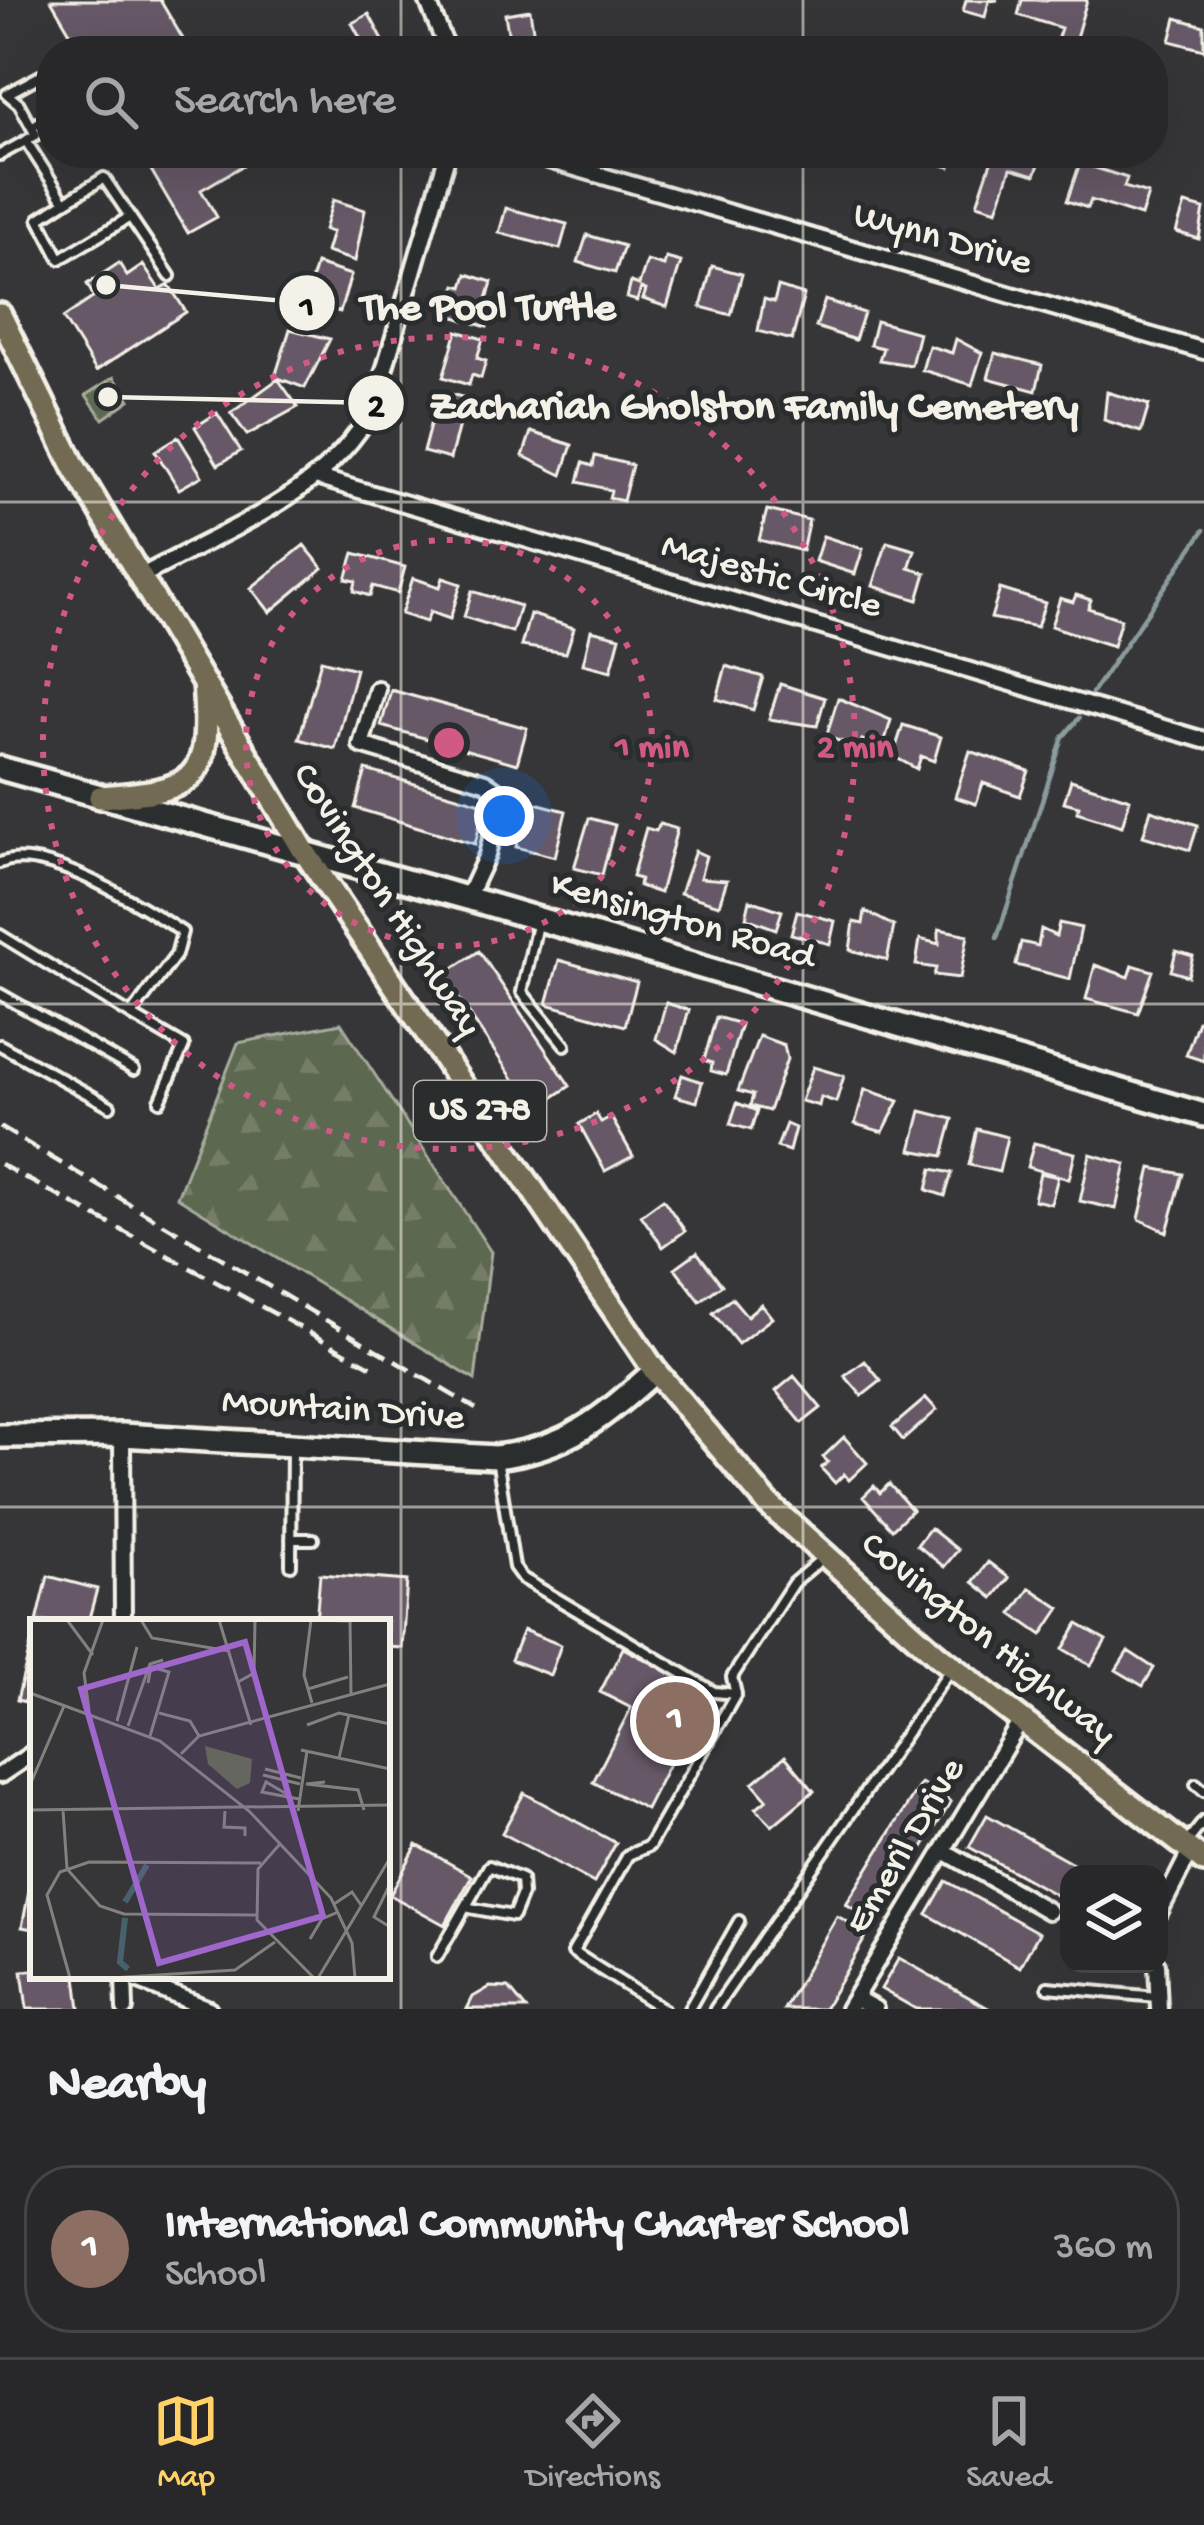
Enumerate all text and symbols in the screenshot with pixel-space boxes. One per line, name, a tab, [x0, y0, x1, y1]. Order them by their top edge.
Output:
search box	[36, 36, 1168, 168]
icon: search	[78, 69, 144, 135]
text: Search here	[174, 76, 396, 129]
street label: Wynn Drive	[847, 194, 1037, 289]
callout: The Pool Turtle	[277, 264, 640, 342]
text: The Pool Turtle	[357, 286, 617, 335]
text: 1	[298, 288, 314, 331]
callout: Zachariah Gholston Family Cemetery	[346, 364, 1102, 442]
text: Zachariah Gholston Family Cemetery	[430, 385, 1079, 434]
text: 2	[367, 387, 385, 430]
street label: Majestic Circle	[656, 525, 887, 632]
centre of rings	[428, 722, 470, 764]
text: 1 min	[613, 728, 690, 771]
text: 2 min	[817, 728, 894, 771]
street label: Covington Highway	[279, 756, 491, 1046]
your location	[474, 786, 534, 846]
street label: Kensington Road	[545, 863, 822, 984]
road number: US 278	[414, 1081, 546, 1141]
street label: Mountain Drive	[220, 1381, 467, 1443]
street label: Covington Highway	[850, 1524, 1124, 1758]
inset map	[30, 1619, 390, 1979]
pin: 1	[636, 1676, 714, 1766]
street label: Emeril Drive	[836, 1750, 978, 1943]
map controls	[1060, 1865, 1168, 1973]
button: layers	[1060, 1865, 1168, 1973]
text: Nearby	[48, 2057, 206, 2117]
text: International Community Charter School	[165, 2200, 909, 2253]
text: 1	[82, 2226, 98, 2272]
text: 360 m	[1054, 2226, 1153, 2272]
text: School	[165, 2253, 266, 2299]
tab: Map	[153, 2388, 219, 2498]
tab: Directions	[526, 2388, 660, 2498]
tab: Saved	[966, 2388, 1051, 2498]

